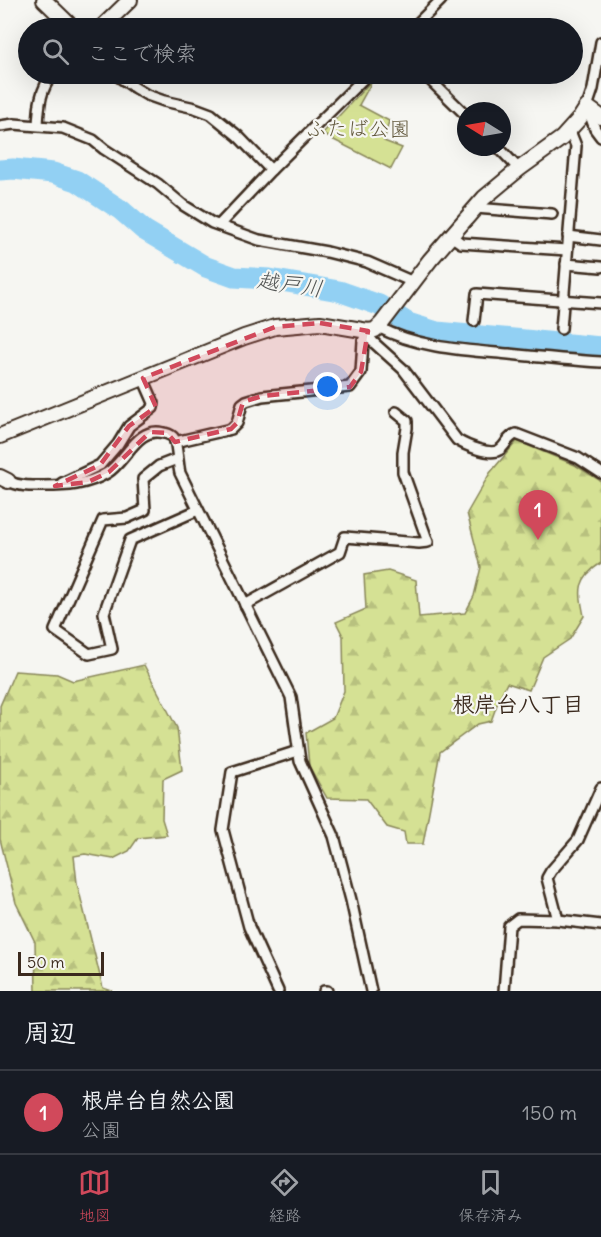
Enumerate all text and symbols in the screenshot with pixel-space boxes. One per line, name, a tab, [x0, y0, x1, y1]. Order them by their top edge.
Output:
search box	[18, 18, 583, 84]
icon: search	[39, 35, 72, 68]
text: ここで検索	[87, 39, 197, 67]
north arrow	[457, 102, 511, 156]
park label: ふたば公園	[306, 115, 411, 142]
water label: 越戸川	[254, 265, 325, 302]
your location	[313, 372, 342, 401]
pin: 1	[518, 490, 558, 540]
district label: 根岸台八丁目	[452, 690, 584, 718]
scale bar	[18, 949, 104, 976]
text: 50 m	[27, 952, 65, 972]
text: 周辺	[24, 1016, 76, 1049]
text: 根岸台自然公園	[81, 1086, 235, 1114]
text: 1	[40, 1100, 47, 1125]
text: 150 m	[522, 1100, 577, 1125]
text: 公園	[81, 1117, 121, 1142]
tab: 地図	[78, 1166, 111, 1226]
tab: 経路	[268, 1166, 301, 1226]
tab: 保存済み	[458, 1166, 522, 1226]

